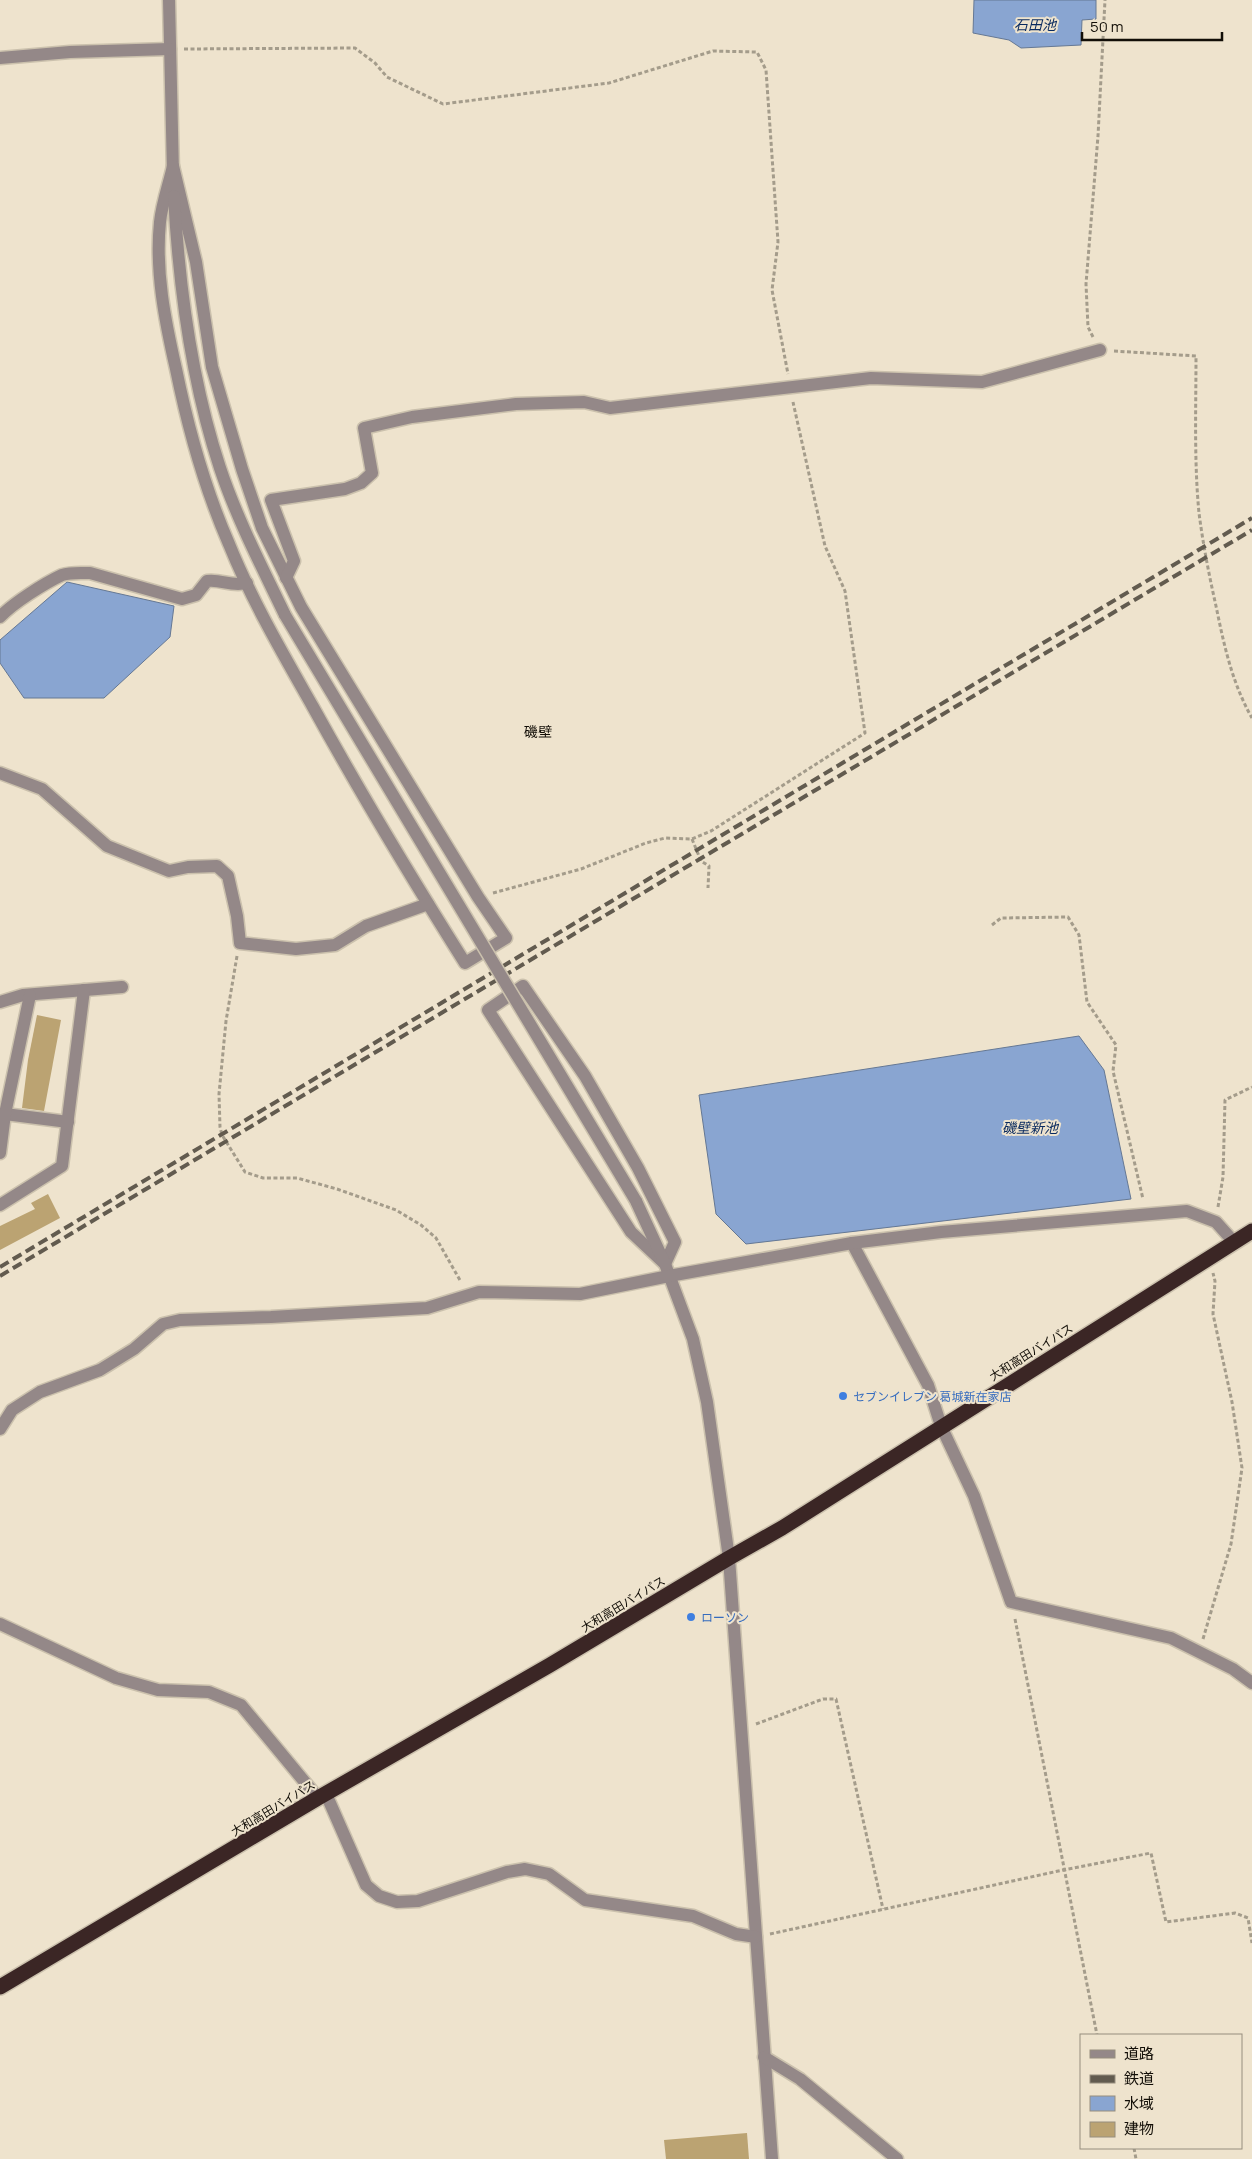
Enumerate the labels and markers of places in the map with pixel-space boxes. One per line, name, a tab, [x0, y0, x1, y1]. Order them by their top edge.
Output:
place label: セブンイレブン 葛城新在家店	[853, 1388, 1011, 1405]
marker: セブンイレブン 葛城新在家店	[837, 1390, 849, 1402]
place label: ローソン	[701, 1609, 749, 1626]
marker: ローソン	[685, 1611, 697, 1623]

